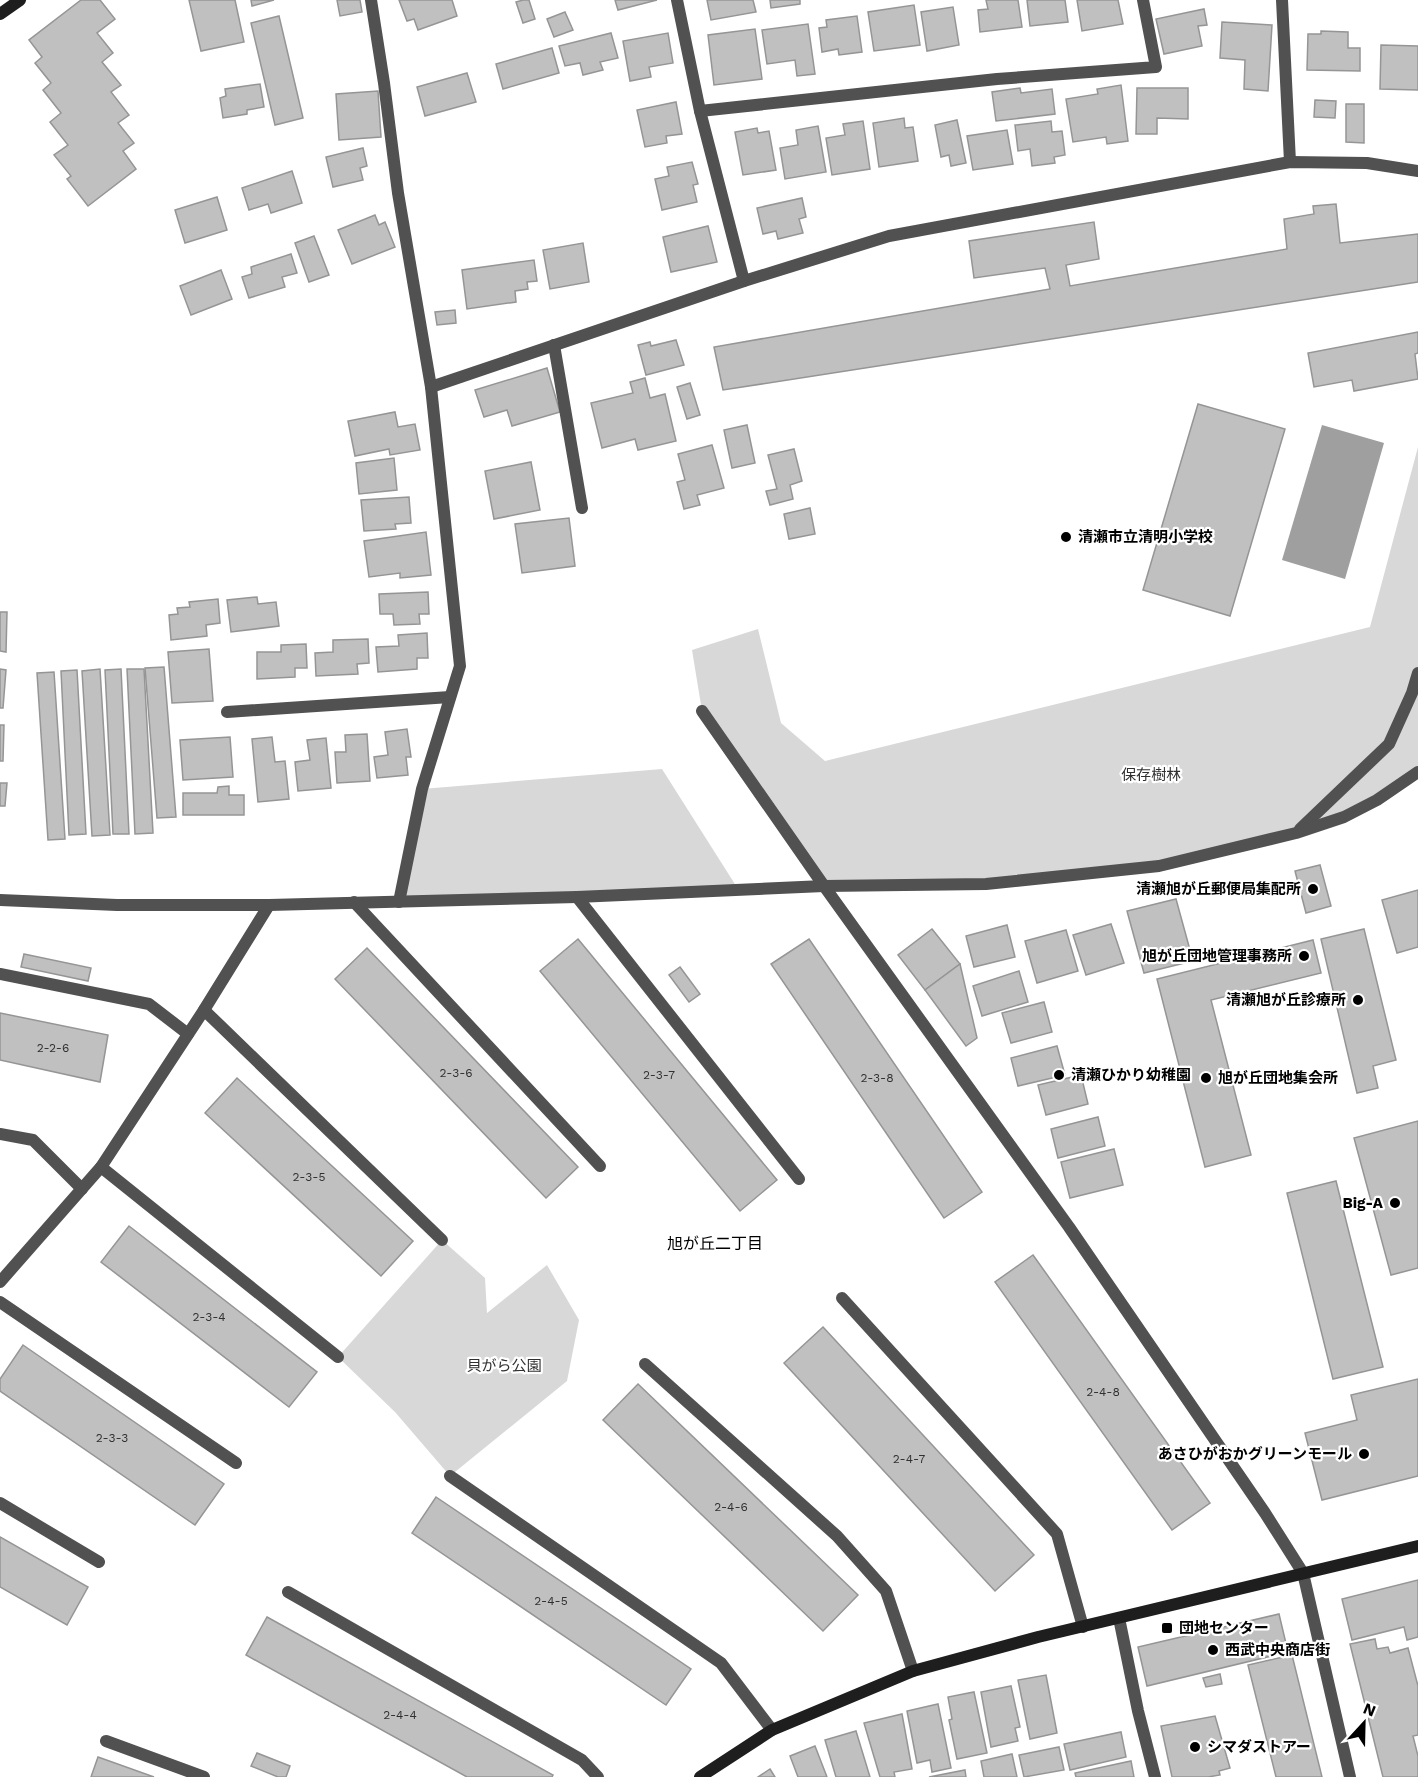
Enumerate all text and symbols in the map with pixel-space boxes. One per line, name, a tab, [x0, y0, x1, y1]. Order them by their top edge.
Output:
place label: 清瀬市立清明小学校	[1078, 528, 1213, 546]
marker: 清瀬市立清明小学校	[1059, 530, 1073, 544]
park label: 保存樹林	[1121, 766, 1181, 784]
place label: 清瀬旭が丘郵便局集配所	[1136, 880, 1301, 898]
marker: 清瀬旭が丘郵便局集配所	[1306, 882, 1320, 896]
place label: 旭が丘団地管理事務所	[1142, 947, 1292, 965]
marker: 旭が丘団地管理事務所	[1297, 949, 1311, 963]
place label: 清瀬旭が丘診療所	[1226, 991, 1346, 1009]
marker: 清瀬旭が丘診療所	[1351, 993, 1365, 1007]
house number: 2-2-6	[37, 1041, 69, 1055]
house number: 2-3-6	[439, 1066, 473, 1080]
place label: 清瀬ひかり幼稚園	[1071, 1066, 1191, 1084]
house number: 2-3-7	[643, 1068, 675, 1082]
marker: 清瀬ひかり幼稚園	[1052, 1068, 1066, 1082]
place label: 旭が丘団地集会所	[1218, 1069, 1338, 1087]
house number: 2-3-8	[860, 1071, 894, 1085]
marker: 旭が丘団地集会所	[1199, 1071, 1213, 1085]
house number: 2-3-5	[293, 1170, 325, 1184]
place label: Big-A	[1342, 1194, 1384, 1212]
marker: Big-A	[1388, 1196, 1402, 1210]
district label: 旭が丘二丁目	[667, 1234, 763, 1253]
house number: 2-3-4	[192, 1310, 226, 1324]
park label: 貝がら公園	[466, 1357, 542, 1375]
house number: 2-4-8	[1086, 1385, 1120, 1399]
house number: 2-3-3	[96, 1431, 128, 1445]
place label: あさひがおかグリーンモール	[1158, 1445, 1352, 1463]
marker: あさひがおかグリーンモール	[1357, 1447, 1371, 1461]
house number: 2-4-7	[893, 1452, 925, 1466]
house number: 2-4-6	[714, 1500, 748, 1514]
house number: 2-4-5	[534, 1594, 568, 1608]
place label: 団地センター	[1179, 1619, 1269, 1637]
marker: 団地センター	[1160, 1621, 1174, 1635]
place label: 西武中央商店街	[1225, 1641, 1330, 1659]
marker: 西武中央商店街	[1206, 1643, 1220, 1657]
north arrow	[1334, 1693, 1394, 1753]
text: N	[1360, 1699, 1378, 1721]
house number: 2-4-4	[383, 1708, 417, 1722]
place label: シマダストアー	[1207, 1738, 1311, 1756]
marker: シマダストアー	[1188, 1740, 1202, 1754]

